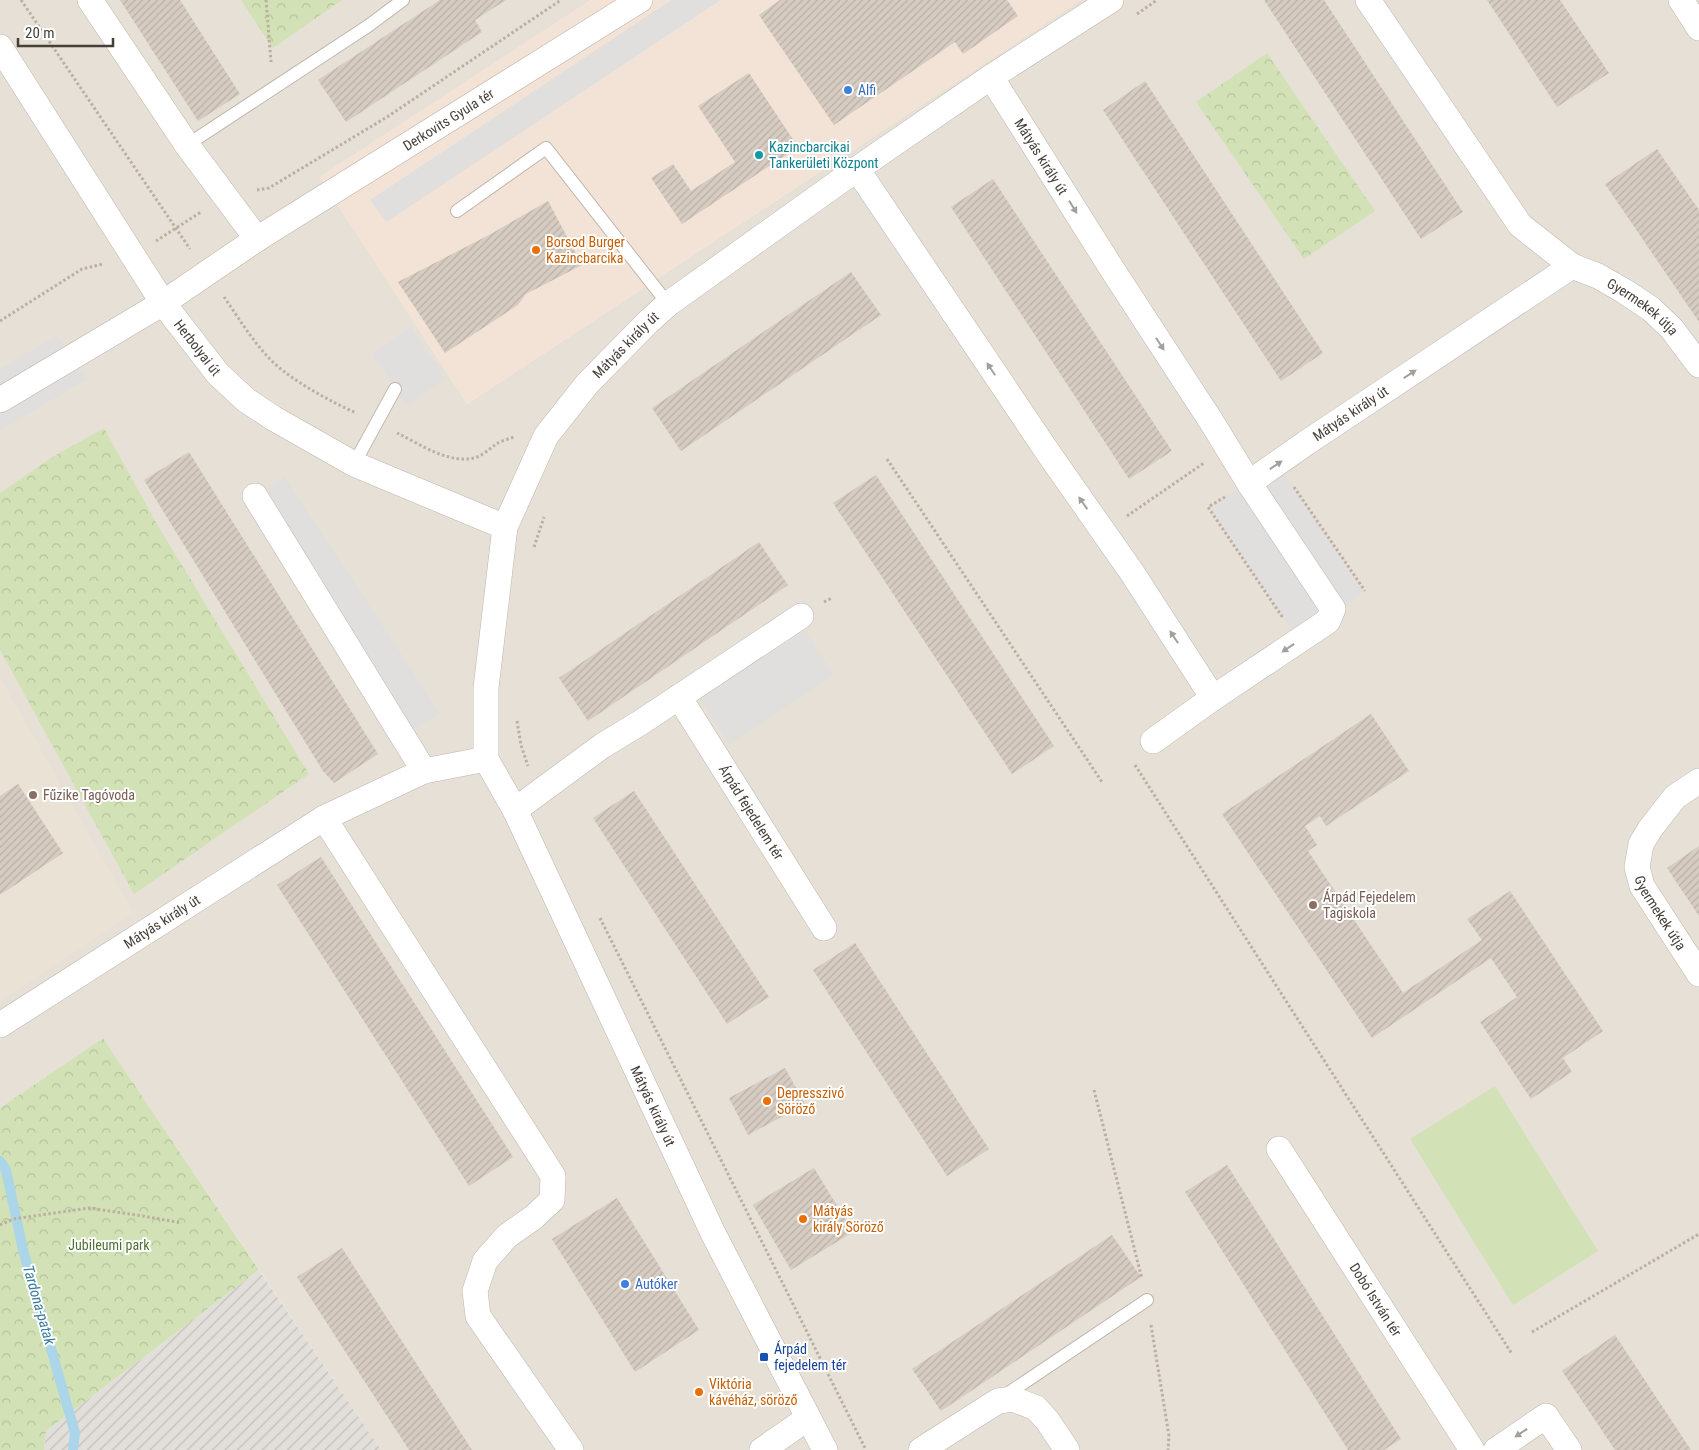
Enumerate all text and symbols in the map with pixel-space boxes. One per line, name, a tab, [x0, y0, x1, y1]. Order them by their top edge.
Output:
scale bar	[18, 15, 112, 47]
text: 20 m	[25, 24, 55, 42]
place label: Alfi	[858, 82, 876, 98]
marker: Alfi	[842, 84, 854, 96]
street label: Derkovits Gyula tér	[400, 85, 497, 154]
street label: Mátyás király út	[1011, 115, 1071, 198]
place label: Kazincbarcikai Tankerületi Központ	[769, 139, 878, 171]
marker: Kazincbarcikai Tankerületi Központ	[753, 149, 765, 161]
one-way arrow	[1068, 200, 1077, 214]
place label: Borsod Burger Kazincbarcika	[546, 234, 625, 266]
marker: Borsod Burger Kazincbarcika	[530, 244, 542, 256]
street label: Gyermekek útja	[1604, 275, 1682, 338]
street label: Mátyás király út	[589, 308, 662, 381]
street label: Herbolyai út	[171, 316, 224, 379]
one-way arrow	[1156, 337, 1165, 350]
one-way arrow	[986, 362, 996, 375]
one-way arrow	[1404, 369, 1417, 379]
street label: Mátyás király út	[1310, 383, 1391, 444]
one-way arrow	[1269, 460, 1283, 470]
one-way arrow	[1078, 496, 1088, 510]
one-way arrow	[1169, 631, 1178, 644]
one-way arrow	[1281, 643, 1295, 653]
street label: Árpád fejedelem tér	[716, 761, 787, 862]
place label: Fűzike Tagóvoda	[43, 787, 135, 803]
marker: Fűzike Tagóvoda	[27, 789, 39, 801]
street label: Gyermekek útja	[1632, 874, 1689, 953]
place label: Árpád Fejedelem Tagiskola	[1323, 888, 1416, 921]
street label: Mátyás király út	[121, 891, 203, 952]
marker: Árpád Fejedelem Tagiskola	[1307, 899, 1319, 911]
street label: Mátyás király út	[627, 1063, 679, 1149]
place label: Depresszivó Söröző	[777, 1085, 844, 1117]
marker: Depresszivó Söröző	[761, 1095, 773, 1107]
place label: Mátyás király Söröző	[813, 1203, 884, 1235]
marker: Mátyás király Söröző	[797, 1213, 809, 1225]
park label: Jubileumi park	[68, 1237, 150, 1253]
street label: Dobó István tér	[1346, 1260, 1405, 1339]
water label: Tardona-patak	[19, 1263, 59, 1347]
place label: Autóker	[635, 1276, 678, 1292]
marker: Autóker	[619, 1278, 631, 1290]
place label: Árpád fejedelem tér	[774, 1340, 847, 1373]
marker: Árpád fejedelem tér	[758, 1351, 770, 1363]
place label: Viktória kávéház, söröző	[709, 1376, 797, 1408]
marker: Viktória kávéház, söröző	[693, 1386, 705, 1398]
one-way arrow	[1514, 1428, 1527, 1438]

